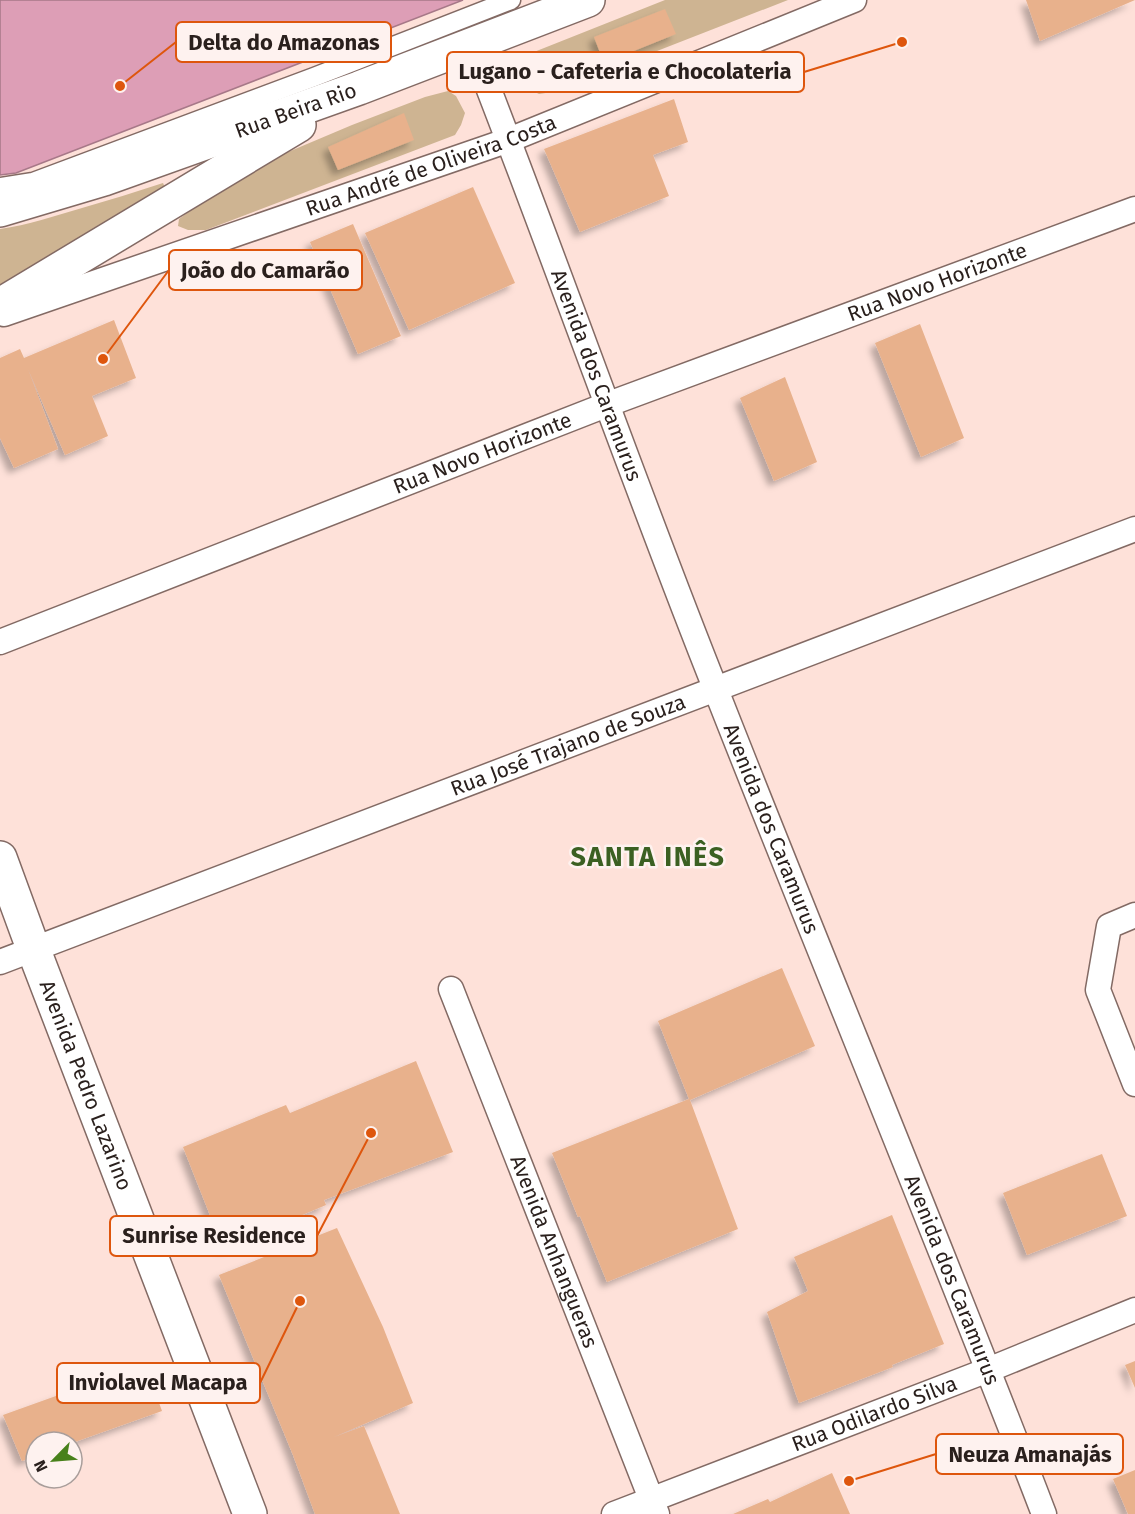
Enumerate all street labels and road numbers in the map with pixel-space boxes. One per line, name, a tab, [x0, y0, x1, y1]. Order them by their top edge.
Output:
street label: Rua Beira Rio	[231, 77, 360, 144]
street label: Rua André de Oliveira Costa	[302, 109, 560, 222]
street label: Rua Novo Horizonte	[844, 237, 1031, 327]
street label: Avenida dos Caramurus	[545, 266, 648, 485]
street label: Rua Novo Horizonte	[389, 407, 575, 500]
street label: Rua José Trajano de Souza	[447, 689, 689, 802]
street label: Avenida dos Caramurus	[718, 720, 825, 938]
street label: Avenida Pedro Lazarino	[34, 977, 138, 1194]
street label: Avenida Anhangueras	[504, 1151, 604, 1352]
street label: Avenida dos Caramurus	[899, 1171, 1006, 1389]
street label: Rua Odilardo Silva	[788, 1370, 961, 1457]

